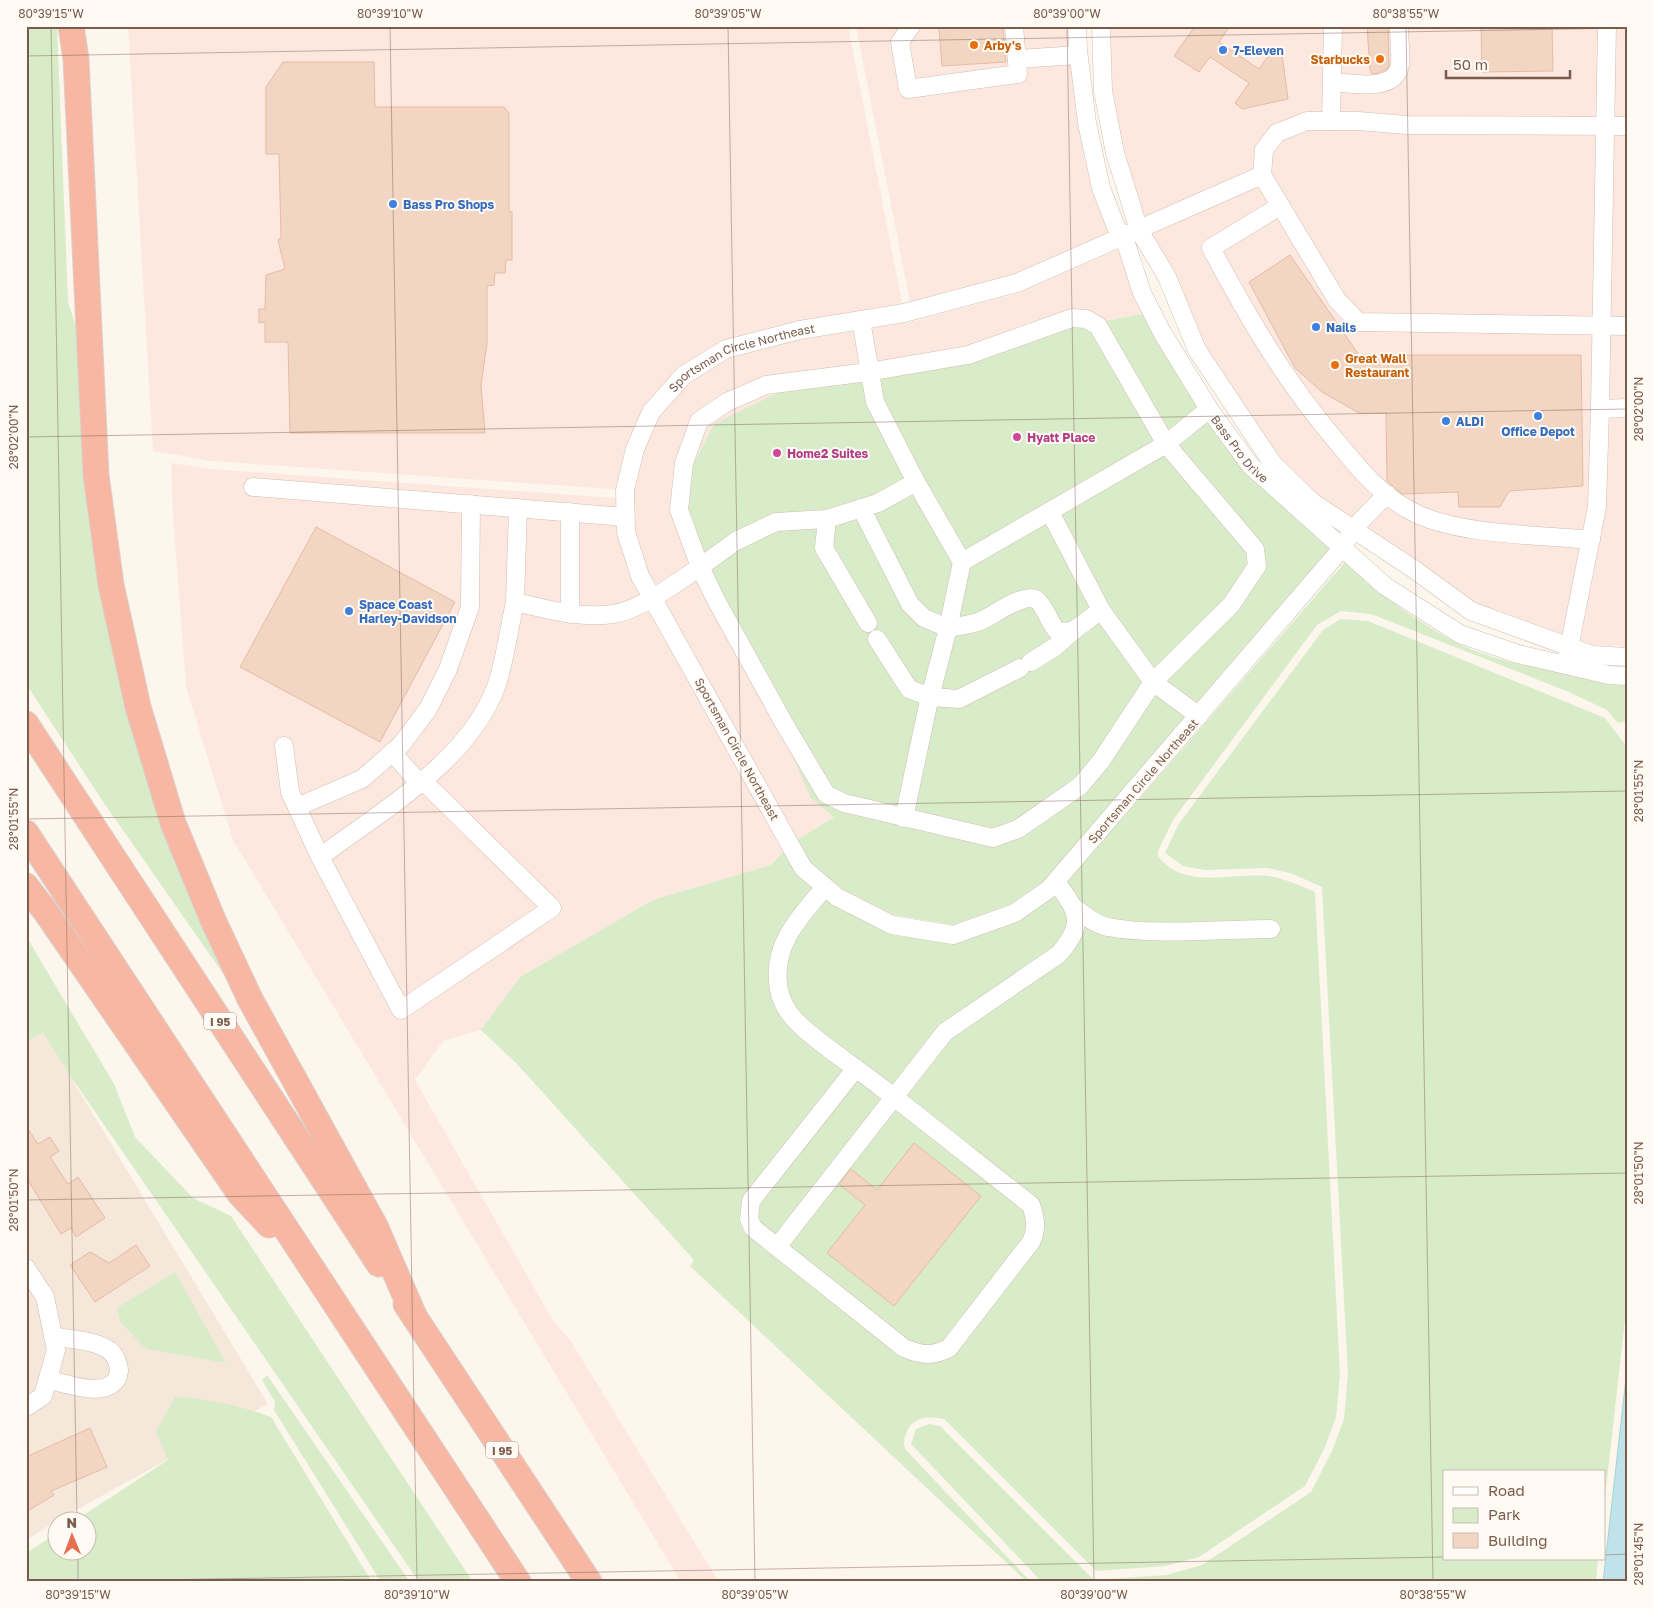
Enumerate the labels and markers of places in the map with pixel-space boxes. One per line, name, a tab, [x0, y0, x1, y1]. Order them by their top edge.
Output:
place label: Arby's	[984, 38, 1022, 53]
marker: Arby's	[968, 39, 980, 51]
place label: 7-Eleven	[1233, 43, 1284, 58]
marker: 7-Eleven	[1217, 44, 1229, 56]
place label: Starbucks	[1311, 52, 1370, 67]
marker: Starbucks	[1374, 53, 1386, 65]
place label: Bass Pro Shops	[403, 197, 494, 212]
marker: Bass Pro Shops	[387, 198, 399, 210]
place label: Nails	[1326, 320, 1356, 335]
marker: Nails	[1310, 321, 1322, 333]
place label: Great Wall Restaurant	[1345, 351, 1410, 380]
marker: Great Wall Restaurant	[1329, 359, 1341, 371]
marker: Office Depot	[1532, 410, 1544, 422]
place label: ALDI	[1456, 414, 1484, 429]
marker: ALDI	[1440, 415, 1452, 427]
place label: Office Depot	[1501, 424, 1575, 439]
place label: Hyatt Place	[1027, 430, 1095, 445]
marker: Hyatt Place	[1011, 431, 1023, 443]
place label: Home2 Suites	[787, 446, 869, 461]
marker: Home2 Suites	[771, 447, 783, 459]
place label: Space Coast Harley-Davidson	[359, 597, 457, 626]
marker: Space Coast Harley-Davidson	[343, 605, 355, 617]

